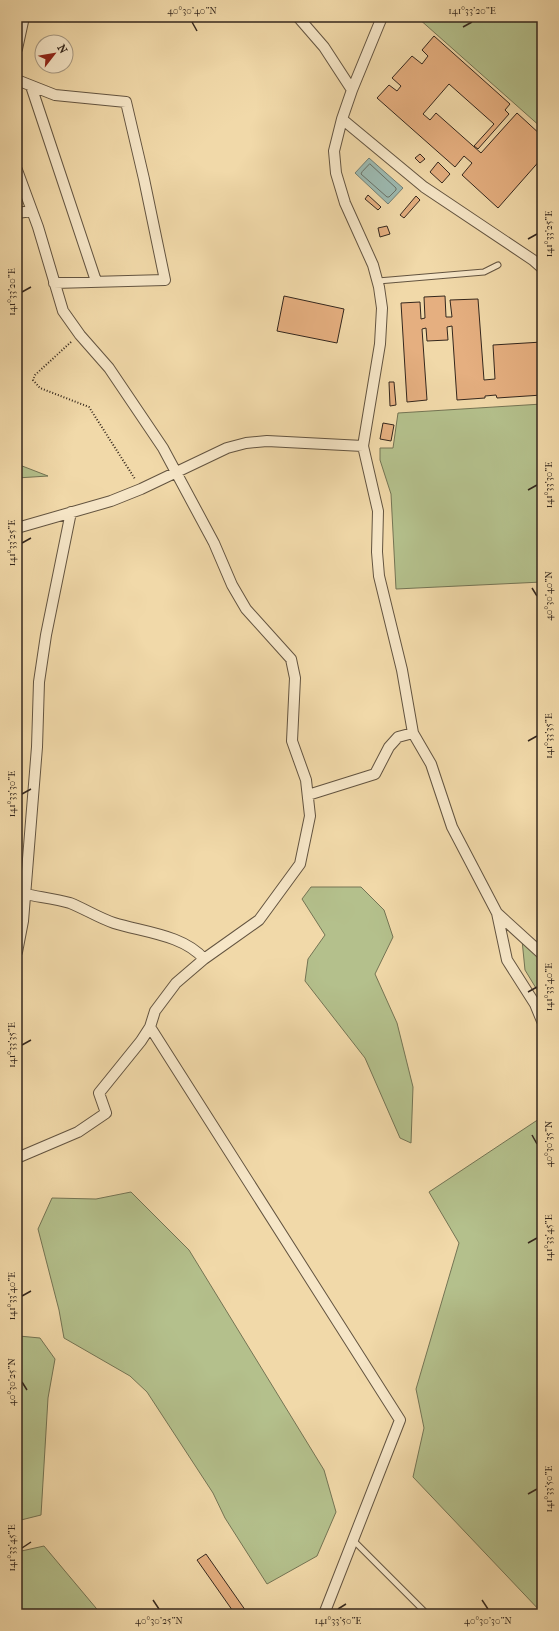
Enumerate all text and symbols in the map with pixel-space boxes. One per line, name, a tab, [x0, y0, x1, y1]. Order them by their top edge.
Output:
text: 40°30'40"N	[167, 5, 217, 17]
text: 141°33'20"E	[448, 5, 496, 17]
north arrow	[34, 34, 74, 74]
text: N	[54, 42, 70, 57]
text: 141°33'25"E	[543, 211, 555, 257]
text: 141°33'20"E	[6, 268, 18, 316]
text: 141°33'30"E	[543, 462, 555, 508]
text: 141°33'25"E	[6, 520, 18, 566]
text: 40°30'40"N	[543, 571, 555, 621]
text: 141°33'35"E	[543, 713, 555, 759]
text: 141°33'30"E	[6, 771, 18, 817]
text: 141°33'40"E	[543, 963, 555, 1011]
text: 141°33'35"E	[6, 1022, 18, 1068]
text: 40°30'35"N	[543, 1120, 555, 1167]
text: 141°33'45"E	[543, 1215, 555, 1262]
text: 141°33'40"E	[6, 1272, 18, 1320]
text: 40°30'25"N	[6, 1358, 18, 1406]
text: 141°33'50"E	[543, 1466, 555, 1512]
text: 141°33'45"E	[6, 1525, 18, 1572]
text: 40°30'25"N	[135, 1615, 183, 1627]
text: 141°33'50"E	[315, 1615, 361, 1627]
text: 40°30'30"N	[464, 1615, 512, 1627]

